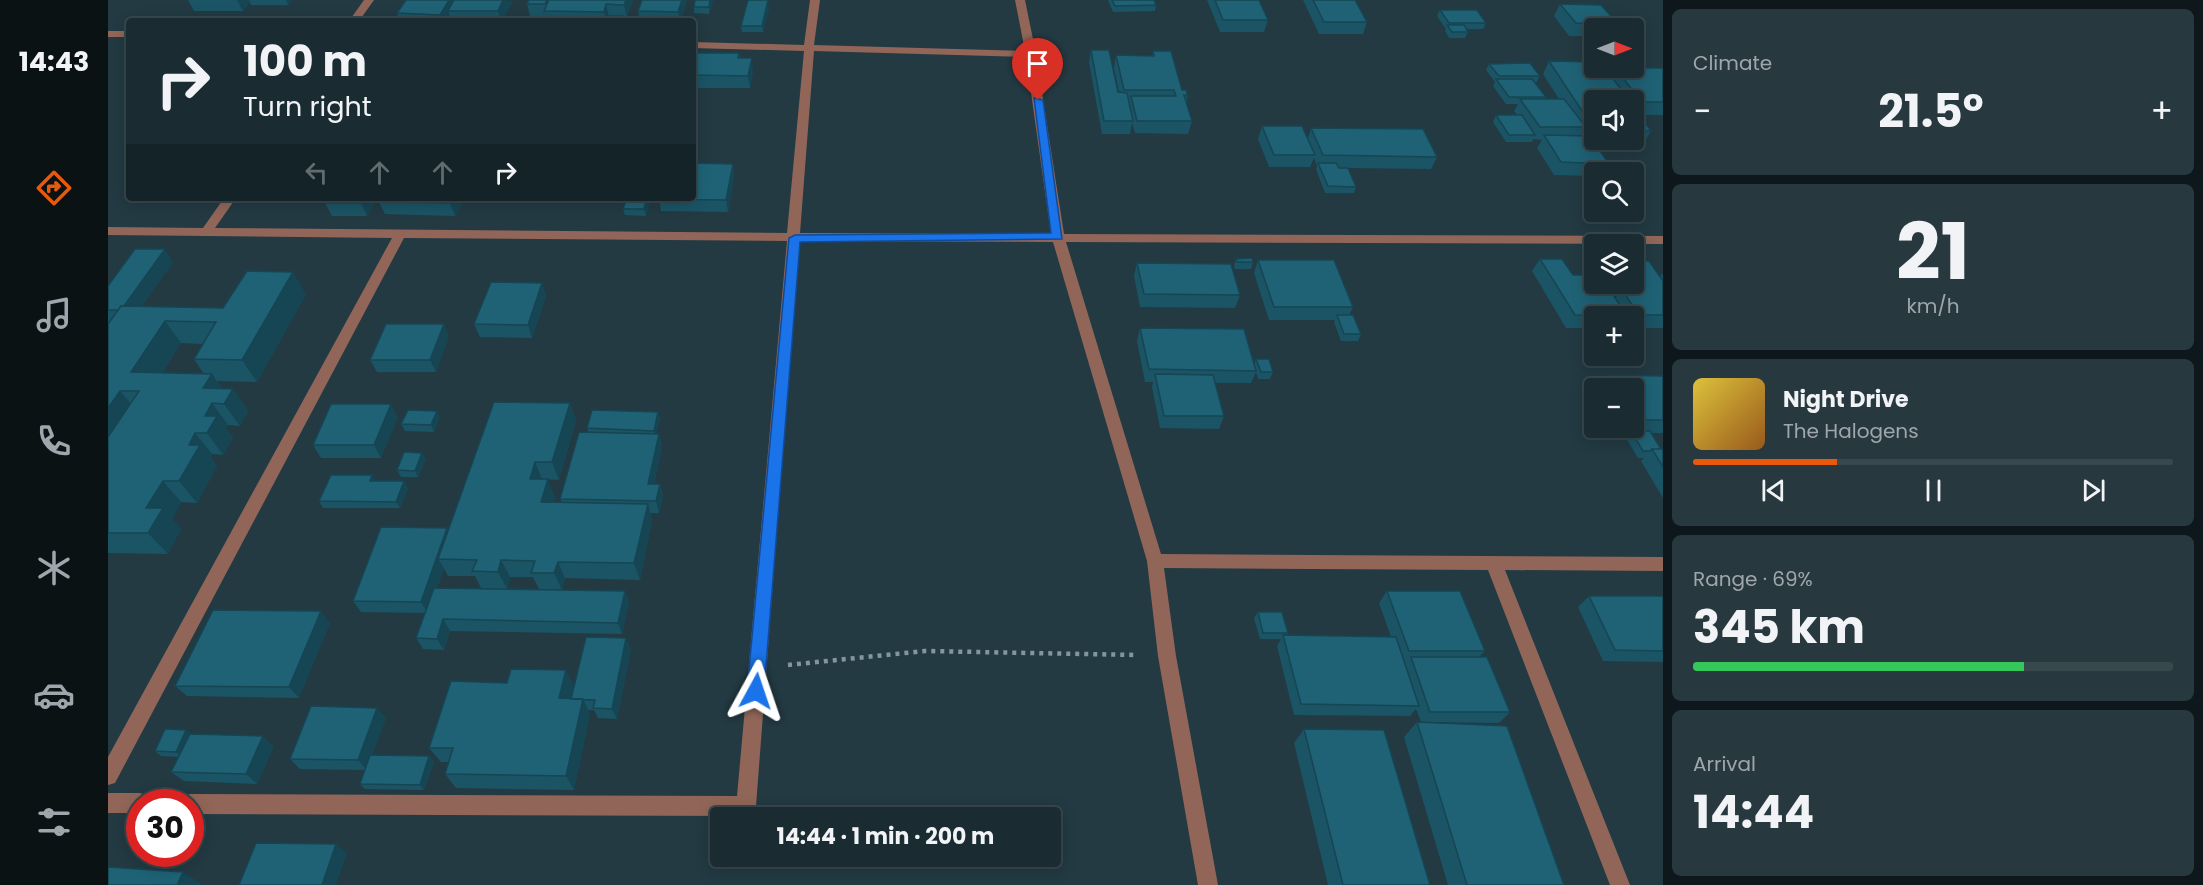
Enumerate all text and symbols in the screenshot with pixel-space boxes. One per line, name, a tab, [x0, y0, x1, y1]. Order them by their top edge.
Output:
north arrow	[1584, 18, 1644, 78]
map controls	[1584, 18, 1644, 438]
text: 100 m	[243, 32, 367, 91]
pin	[1012, 38, 1063, 100]
icon: right	[144, 42, 222, 120]
text: 14:43	[19, 43, 89, 80]
icon: arrive	[1021, 47, 1054, 80]
text: Climate	[1693, 49, 1772, 77]
text: 21.5°	[1878, 80, 1984, 143]
text: Turn right	[243, 88, 372, 125]
text: −	[1693, 88, 1711, 135]
text: +	[2150, 88, 2173, 135]
button: sound	[1584, 90, 1644, 150]
icon: left	[300, 156, 333, 189]
icon: ahead	[363, 156, 396, 189]
icon: ahead	[426, 156, 459, 189]
icon: right	[489, 156, 522, 189]
button: search	[1584, 162, 1644, 222]
icon: directions	[33, 167, 75, 209]
text: 21	[1896, 197, 1970, 306]
button: layers	[1584, 234, 1644, 294]
text: km/h	[1906, 292, 1960, 320]
icon: music	[33, 294, 75, 336]
button: +	[1584, 306, 1644, 366]
button: −	[1584, 378, 1644, 438]
text: Night Drive	[1783, 384, 1909, 415]
text: The Halogens	[1783, 417, 1919, 445]
icon: phone	[33, 420, 75, 462]
icon: previous	[1757, 474, 1790, 507]
icon: pause	[1917, 474, 1950, 507]
icon: next	[2077, 474, 2110, 507]
icon: climate	[33, 547, 75, 589]
text: Range · 69%	[1693, 565, 1813, 593]
text: 345 km	[1693, 596, 1865, 659]
position arrow	[724, 659, 788, 723]
icon: car	[33, 674, 75, 716]
text: Arrival	[1693, 750, 1756, 778]
text: 14:44	[1693, 781, 1814, 844]
speed limit sign: 30	[126, 789, 204, 867]
icon: filters	[33, 801, 75, 843]
text: 14:44 · 1 min · 200 m	[777, 821, 994, 852]

